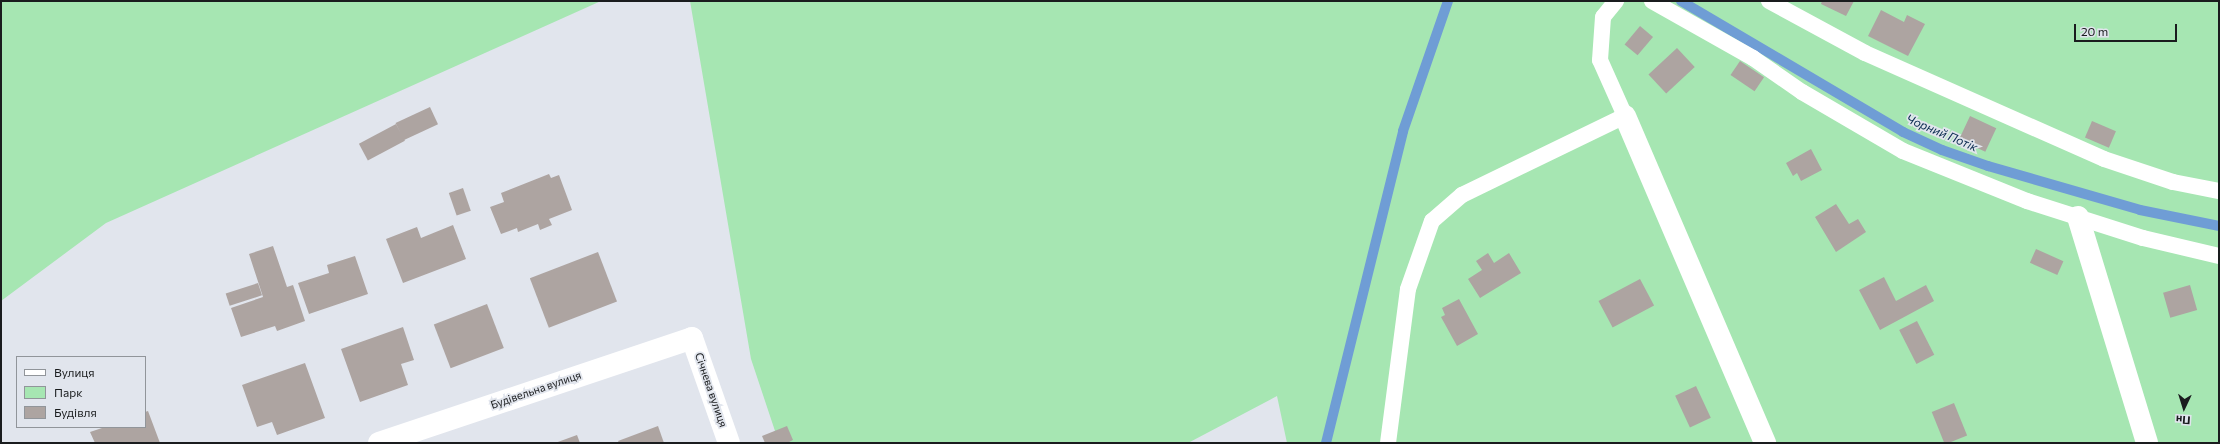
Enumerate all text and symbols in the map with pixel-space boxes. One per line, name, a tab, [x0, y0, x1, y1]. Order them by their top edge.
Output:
scale bar	[2076, 16, 2179, 42]
text: 20 m	[2081, 24, 2108, 38]
water label: Чорний Потік	[1904, 111, 1980, 155]
street label: Січнева вулиця	[692, 351, 730, 429]
legend	[16, 356, 146, 428]
text: Вулиця	[54, 365, 95, 379]
street label: Будівельна вулиця	[489, 368, 583, 412]
text: Парк	[54, 385, 83, 399]
north arrow	[2164, 388, 2204, 428]
text: Будівля	[54, 405, 97, 419]
text: Пн	[2175, 413, 2191, 427]

